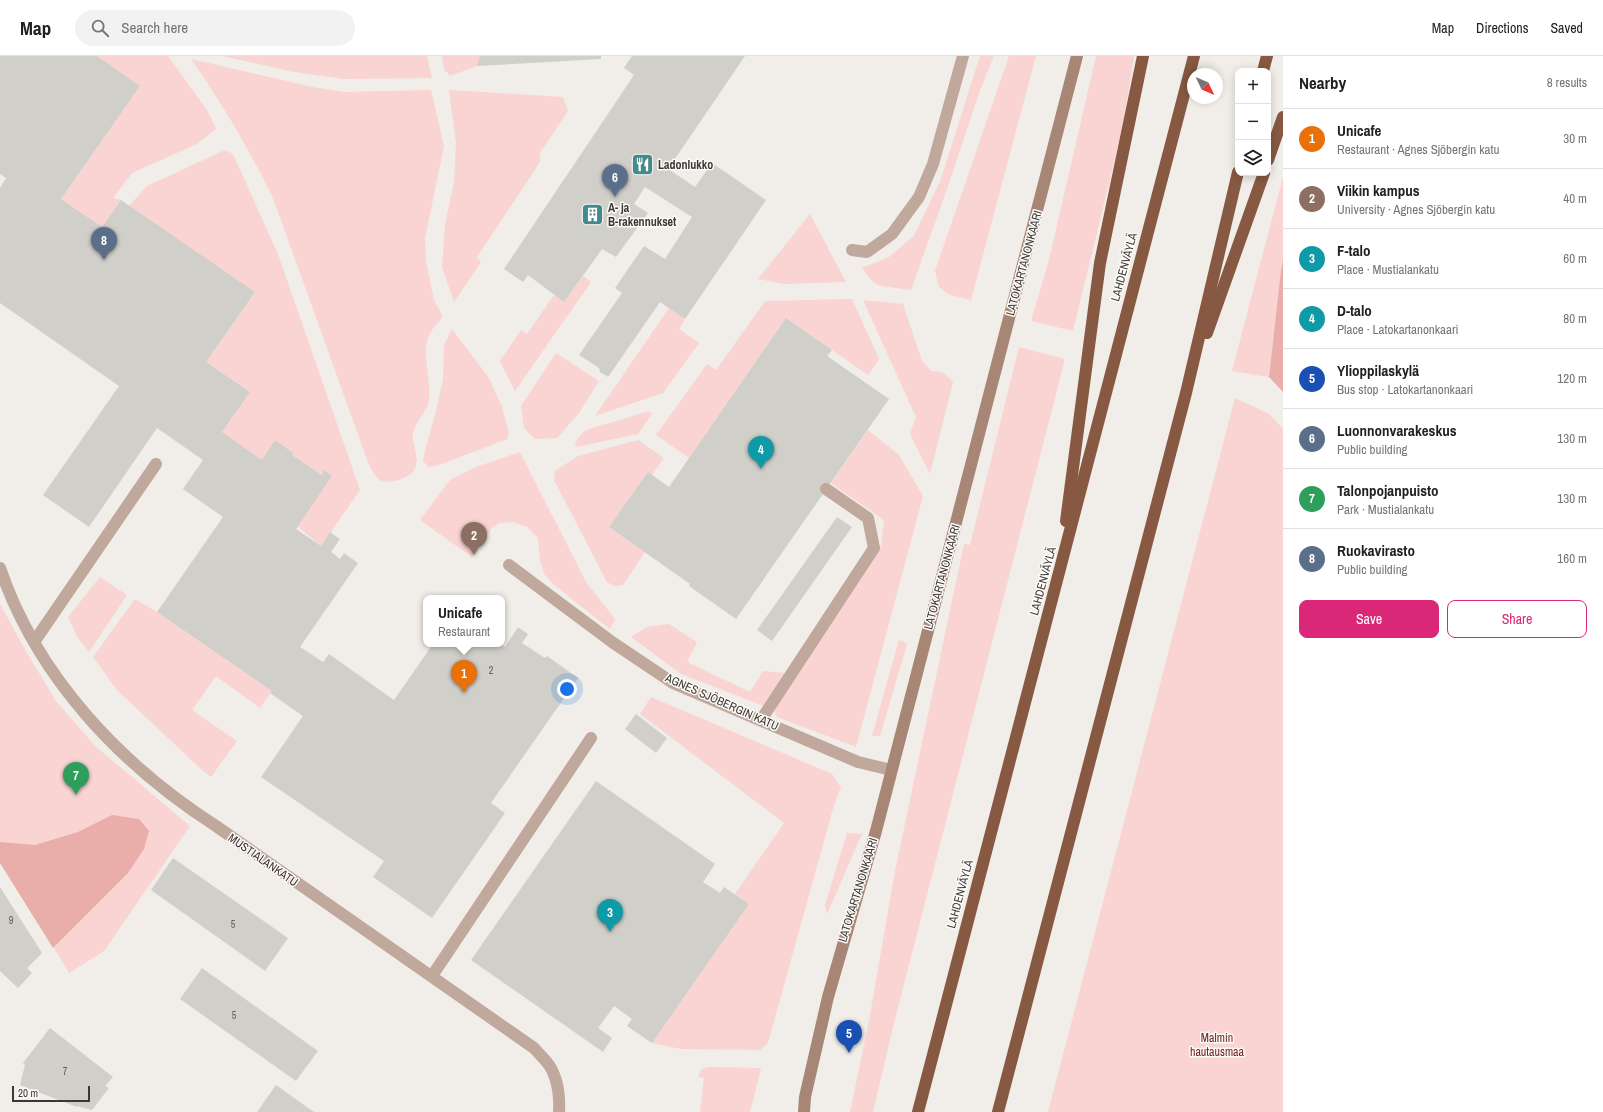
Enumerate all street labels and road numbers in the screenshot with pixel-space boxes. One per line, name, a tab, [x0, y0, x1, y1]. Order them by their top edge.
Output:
street label: LATOKARTANONKAARI	[1002, 209, 1046, 317]
street label: LAHDENVÄYLÄ	[1107, 231, 1141, 303]
street label: LATOKARTANONKAARI	[920, 523, 964, 631]
street label: LAHDENVÄYLÄ	[1026, 545, 1060, 617]
street label: AGNES SJÖBERGIN KATU	[662, 668, 782, 734]
street label: MUSTIALANKATU	[225, 830, 301, 890]
street label: LATOKARTANONKAARI	[835, 836, 881, 944]
street label: LAHDENVÄYLÄ	[943, 858, 977, 930]

